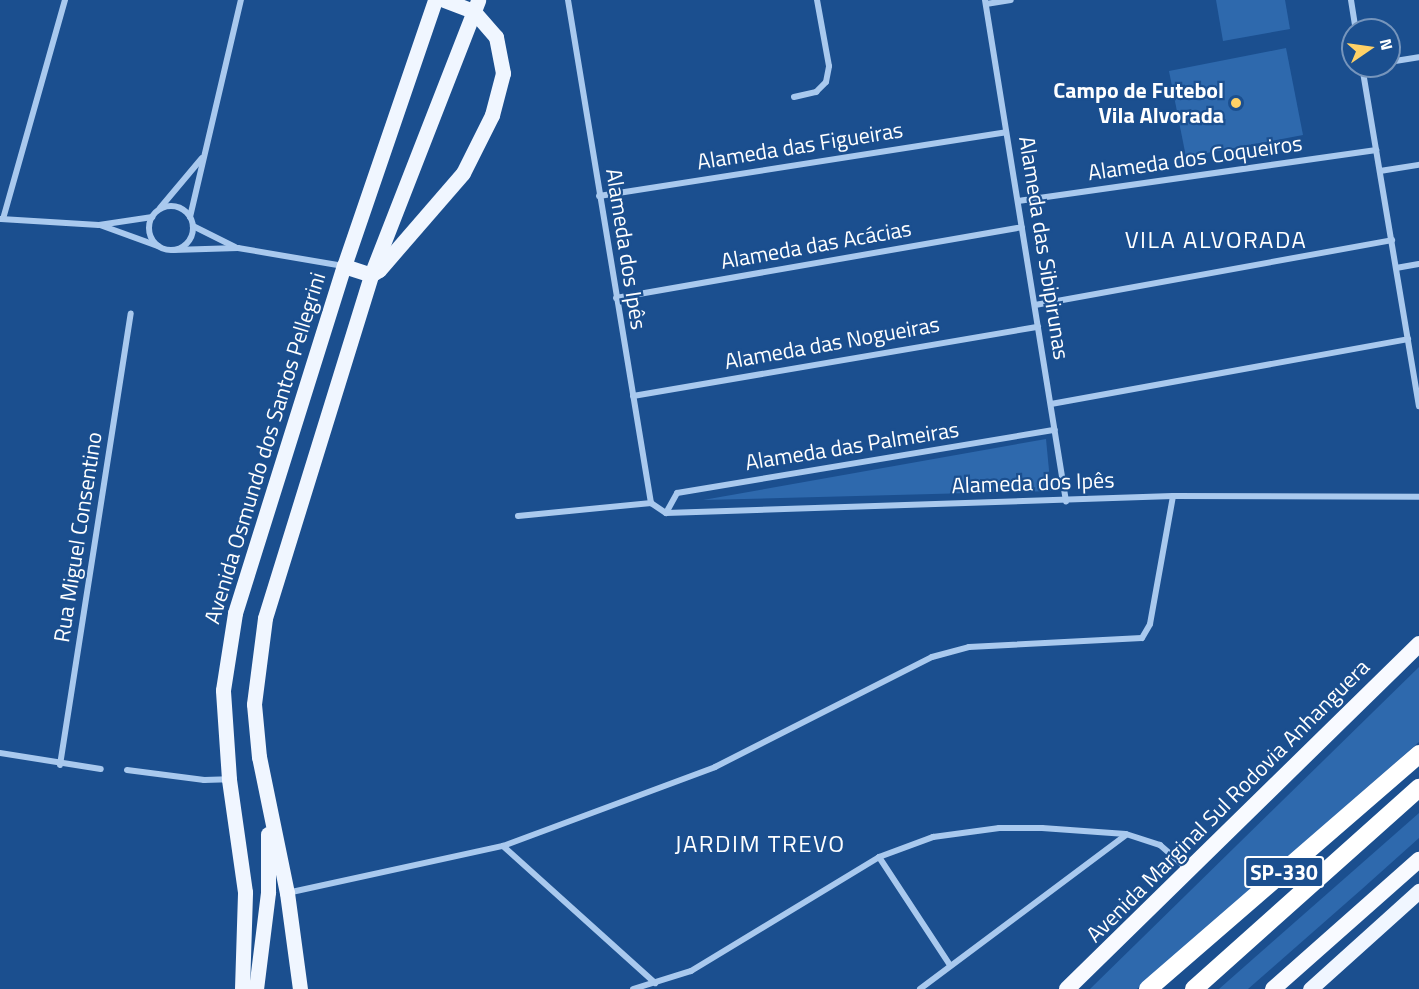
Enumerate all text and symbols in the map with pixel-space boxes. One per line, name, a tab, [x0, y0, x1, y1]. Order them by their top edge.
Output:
north arrow	[1341, 18, 1401, 78]
text: N	[1374, 36, 1400, 53]
place label: Campo de Futebol Vila Alvorada	[1053, 77, 1224, 128]
marker: Campo de Futebol Vila Alvorada	[1229, 96, 1243, 110]
street label: Alameda das Figueiras	[695, 117, 905, 175]
street label: Alameda dos Coqueiros	[1086, 130, 1304, 186]
street label: Alameda das Sibipirunas	[1013, 134, 1075, 362]
street label: Alameda dos Ipês	[600, 166, 652, 332]
street label: Alameda das Acácias	[719, 215, 913, 275]
district label: VILA ALVORADA	[1125, 226, 1307, 254]
street label: Avenida Osmundo dos Santos Pellegrini	[199, 269, 331, 627]
street label: Alameda das Nogueiras	[722, 311, 942, 375]
street label: Alameda das Palmeiras	[743, 416, 961, 476]
street label: Rua Miguel Consentino	[48, 430, 108, 644]
street label: Alameda dos Ipês	[951, 467, 1115, 499]
street label: Avenida Marginal Sul Rodovia Anhanguera	[1081, 654, 1375, 948]
district label: JARDIM TREVO	[674, 830, 846, 858]
road number: SP-330	[1244, 854, 1324, 890]

